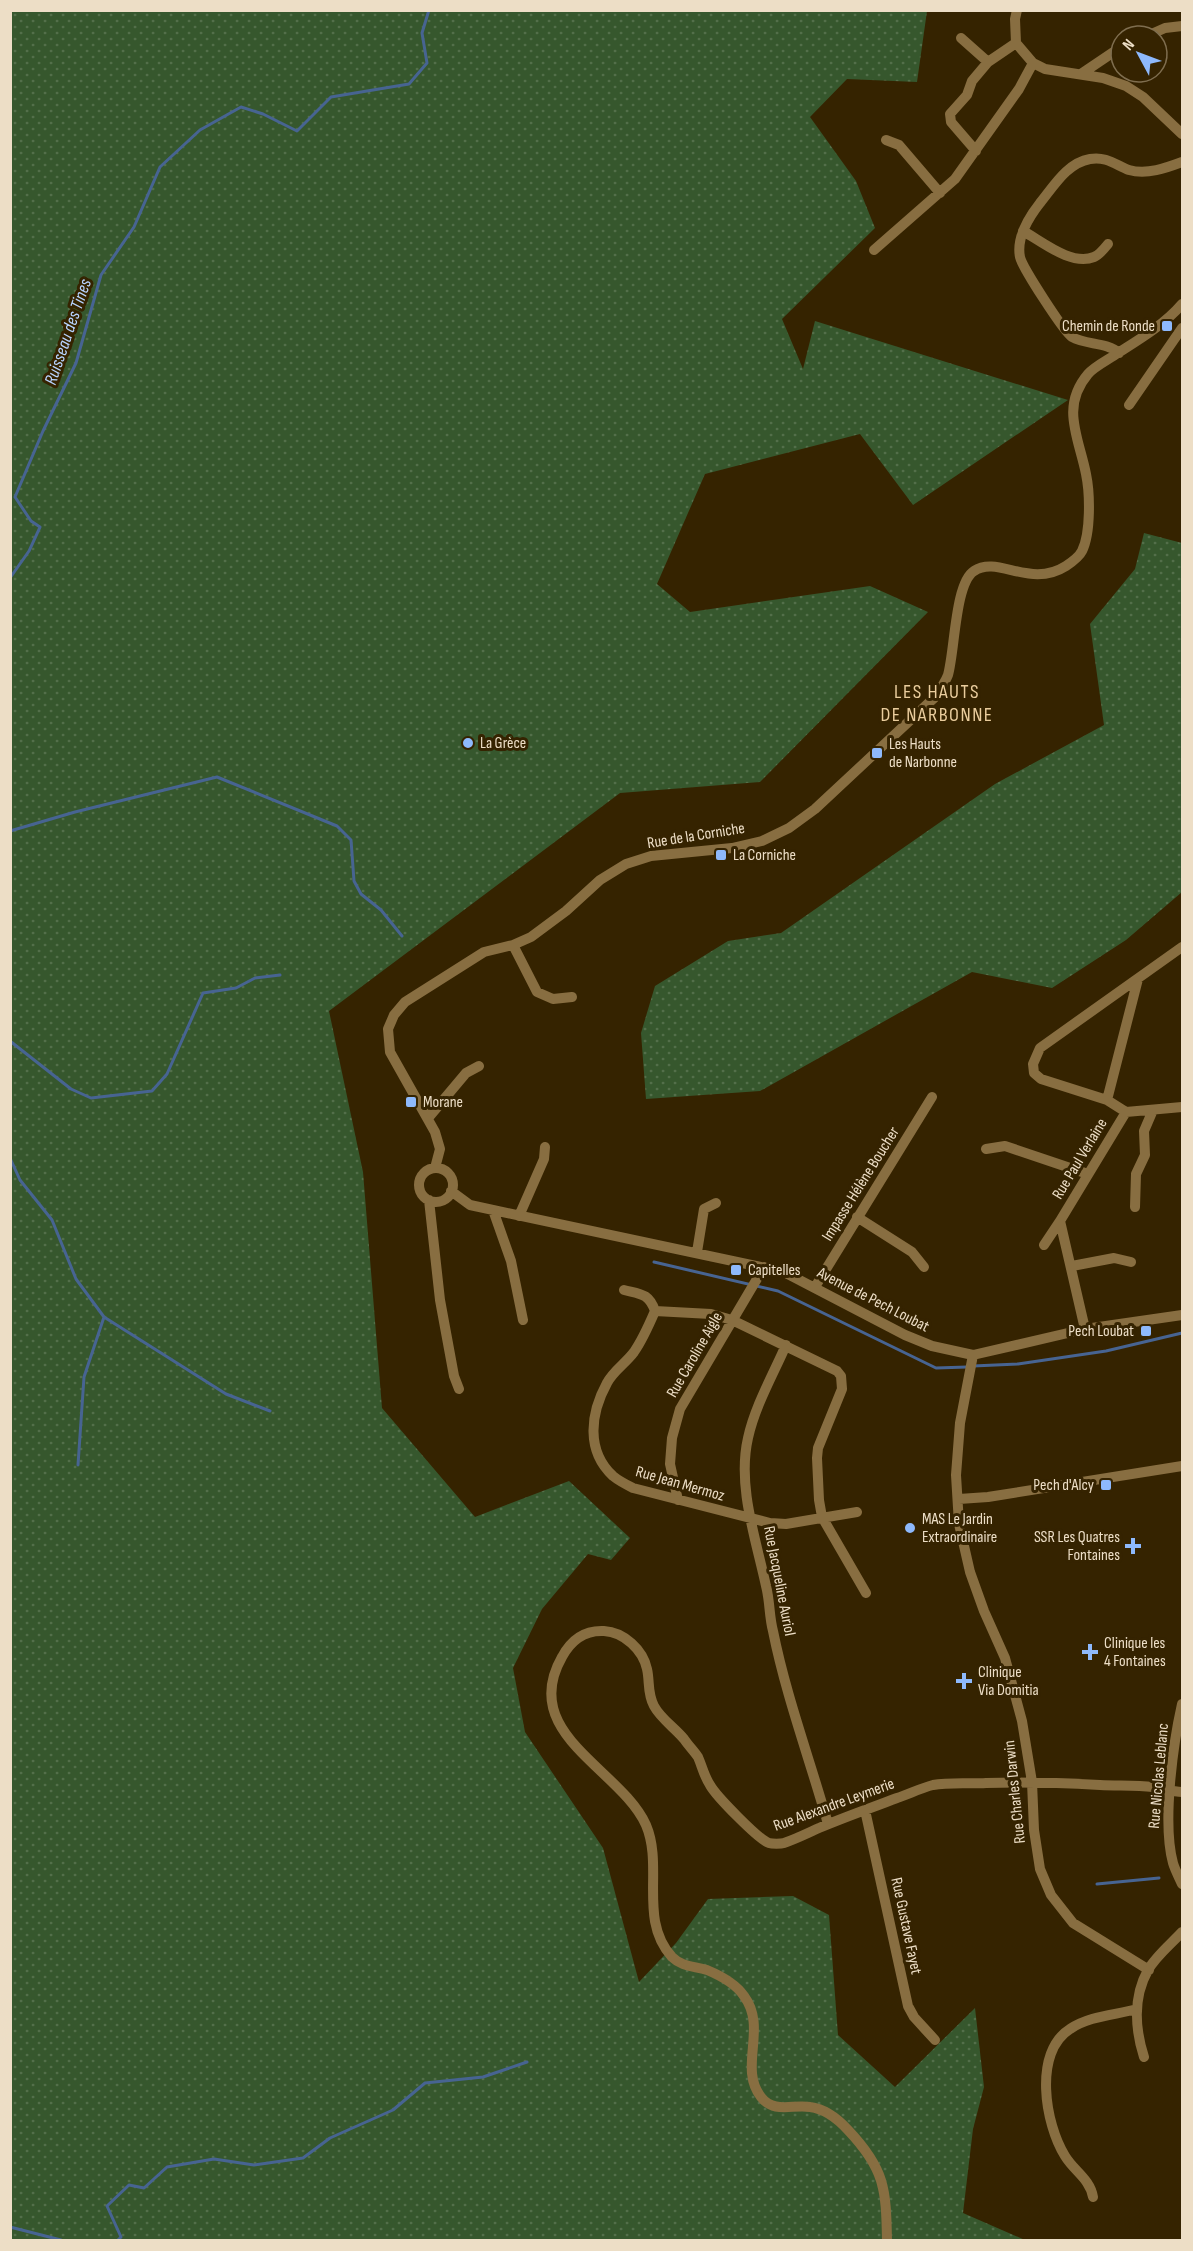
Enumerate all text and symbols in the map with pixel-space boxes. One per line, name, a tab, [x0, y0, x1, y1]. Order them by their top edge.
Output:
north arrow	[1109, 24, 1169, 84]
text: N	[1119, 36, 1139, 55]
water label: Ruisseau des Tines	[40, 276, 96, 388]
place label: Chemin de Ronde	[1062, 317, 1155, 336]
marker: Chemin de Ronde	[1160, 319, 1174, 333]
district label: LES HAUTS DE NARBONNE	[880, 680, 994, 727]
place label: La Grèce	[480, 734, 526, 753]
place label: Les Hauts de Narbonne	[889, 735, 957, 772]
marker: La Grèce	[461, 736, 475, 750]
marker: Les Hauts de Narbonne	[870, 746, 884, 760]
street label: Rue de la Corniche	[646, 819, 746, 853]
place label: La Corniche	[733, 846, 796, 865]
marker: La Corniche	[714, 848, 728, 862]
place label: Morane	[423, 1093, 463, 1112]
marker: Morane	[404, 1095, 418, 1109]
street label: Rue Paul Verlaine	[1048, 1115, 1112, 1203]
street label: Impasse Hélène Boucher	[818, 1123, 904, 1245]
place label: Capitelles	[748, 1261, 801, 1280]
marker: Capitelles	[729, 1263, 743, 1277]
street label: Avenue de Pech Loubat	[813, 1263, 932, 1336]
street label: Rue Caroline Aigle	[663, 1309, 727, 1401]
place label: Pech Loubat	[1068, 1322, 1134, 1341]
marker: Pech Loubat	[1139, 1324, 1153, 1338]
street label: Rue Jean Mermoz	[633, 1462, 727, 1506]
place label: Pech d'Alcy	[1033, 1476, 1094, 1495]
marker: Pech d'Alcy	[1099, 1478, 1113, 1492]
place label: MAS Le Jardin Extraordinaire	[922, 1510, 997, 1547]
marker: MAS Le Jardin Extraordinaire	[903, 1521, 917, 1535]
street label: Rue Jacqueline Auriol	[759, 1524, 799, 1638]
place label: SSR Les Quatres Fontaines	[1034, 1528, 1120, 1565]
marker: SSR Les Quatres Fontaines	[1124, 1537, 1142, 1555]
place label: Clinique les 4 Fontaines	[1104, 1634, 1166, 1671]
marker: Clinique les 4 Fontaines	[1081, 1643, 1099, 1661]
place label: Clinique Via Domitia	[978, 1663, 1039, 1700]
marker: Clinique Via Domitia	[955, 1672, 973, 1690]
street label: Rue Nicolas Leblanc	[1145, 1722, 1173, 1830]
street label: Rue Charles Darwin	[1000, 1739, 1030, 1845]
street label: Rue Alexandre Leymerie	[771, 1774, 897, 1836]
street label: Rue Gustave Fayet	[886, 1876, 926, 1976]

